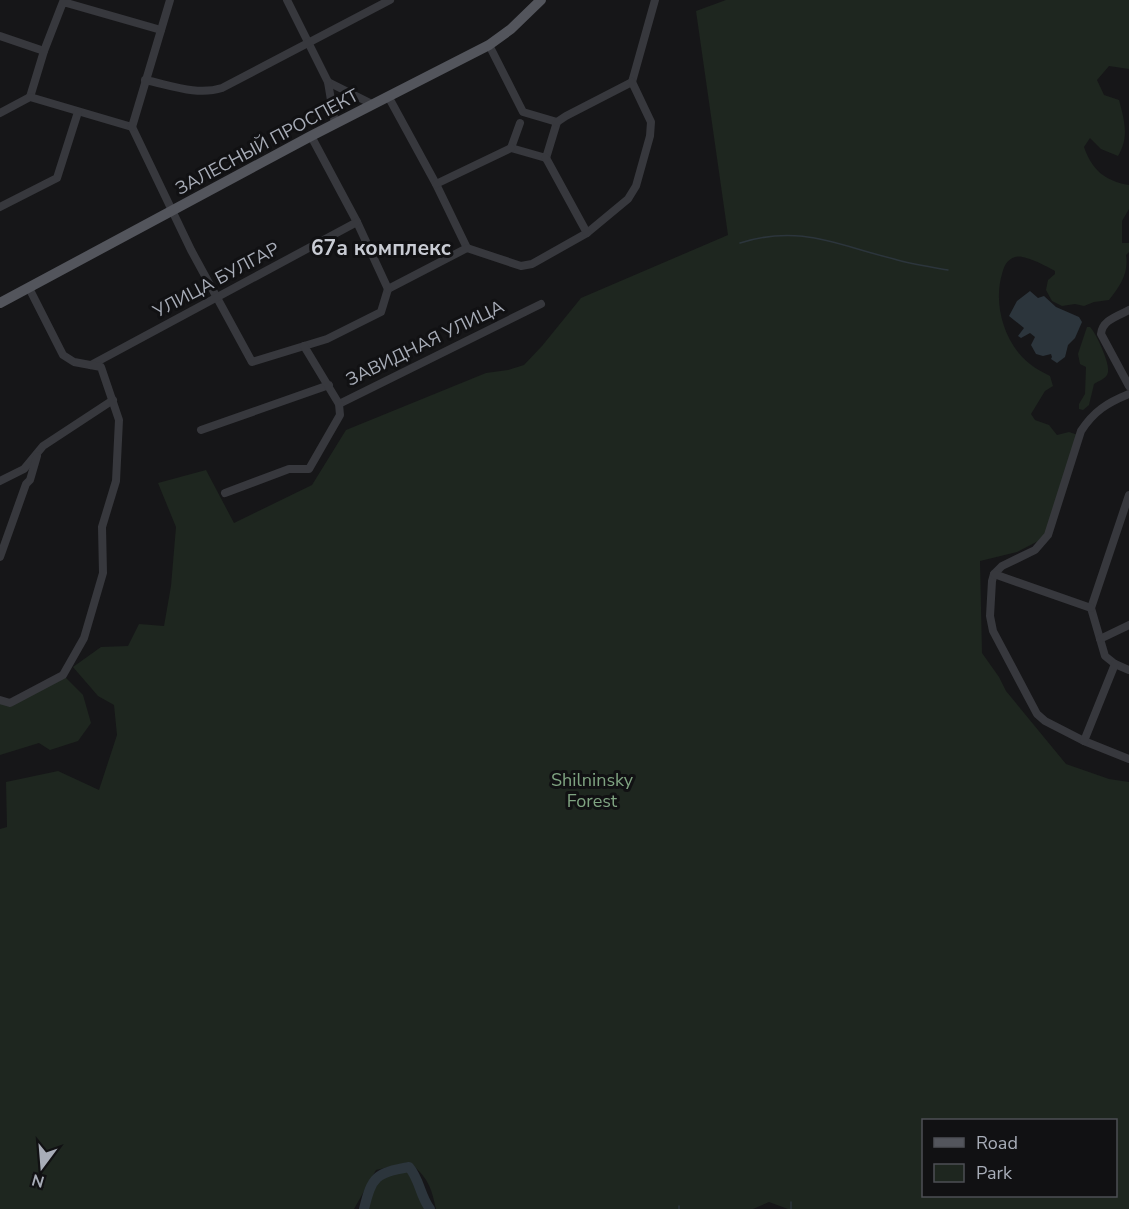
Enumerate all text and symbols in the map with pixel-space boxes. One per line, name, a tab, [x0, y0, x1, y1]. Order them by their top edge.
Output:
street label: ЗАЛЕСНЫЙ ПРОСПЕКТ	[171, 83, 363, 201]
district label: 67а комплекс	[311, 234, 451, 262]
street label: УЛИЦА БУЛГАР	[148, 237, 283, 324]
street label: ЗАВИДНАЯ УЛИЦА	[342, 294, 508, 392]
park label: Shilninsky Forest	[551, 768, 634, 813]
legend	[922, 1119, 1117, 1197]
text: Road	[976, 1131, 1018, 1155]
north arrow	[12, 1137, 72, 1197]
text: Park	[976, 1161, 1013, 1185]
text: N	[29, 1168, 47, 1193]

